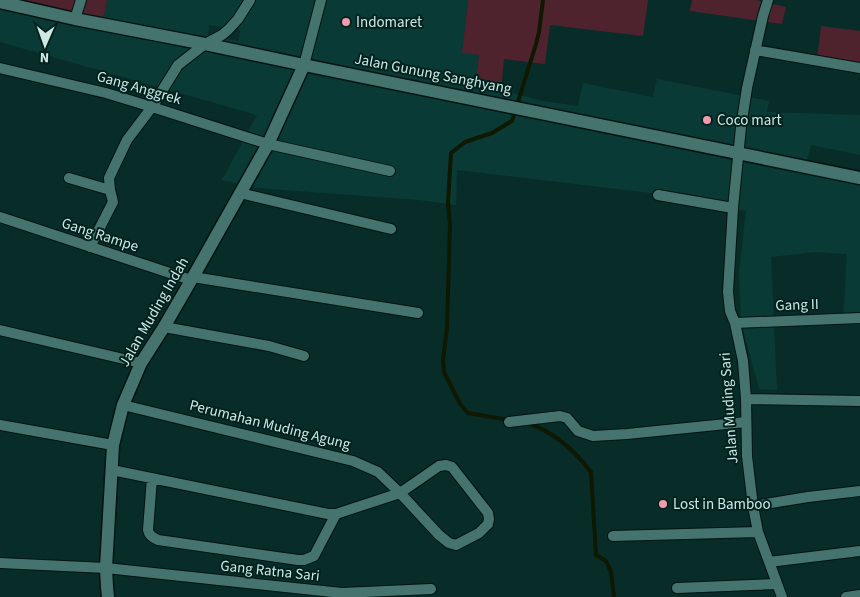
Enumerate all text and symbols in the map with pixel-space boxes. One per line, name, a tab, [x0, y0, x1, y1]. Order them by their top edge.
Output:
place label: Indomaret	[356, 12, 422, 33]
marker: Indomaret	[340, 16, 352, 28]
north arrow	[20, 20, 70, 70]
text: N	[40, 47, 50, 67]
street label: Jalan Gunung Sanghyang	[353, 48, 514, 100]
street label: Gang Anggrek	[94, 66, 184, 110]
place label: Coco mart	[717, 110, 782, 131]
marker: Coco mart	[701, 114, 713, 126]
street label: Gang Rampe	[59, 213, 141, 257]
street label: Jalan Muding Indah	[114, 253, 194, 371]
street label: Gang II	[775, 294, 819, 316]
street label: Jalan Muding Sari	[715, 352, 743, 464]
street label: Perumahan Muding Agung	[187, 395, 353, 455]
place label: Lost in Bamboo	[673, 494, 771, 515]
marker: Lost in Bamboo	[657, 498, 669, 510]
street label: Gang Ratna Sari	[219, 555, 321, 587]

